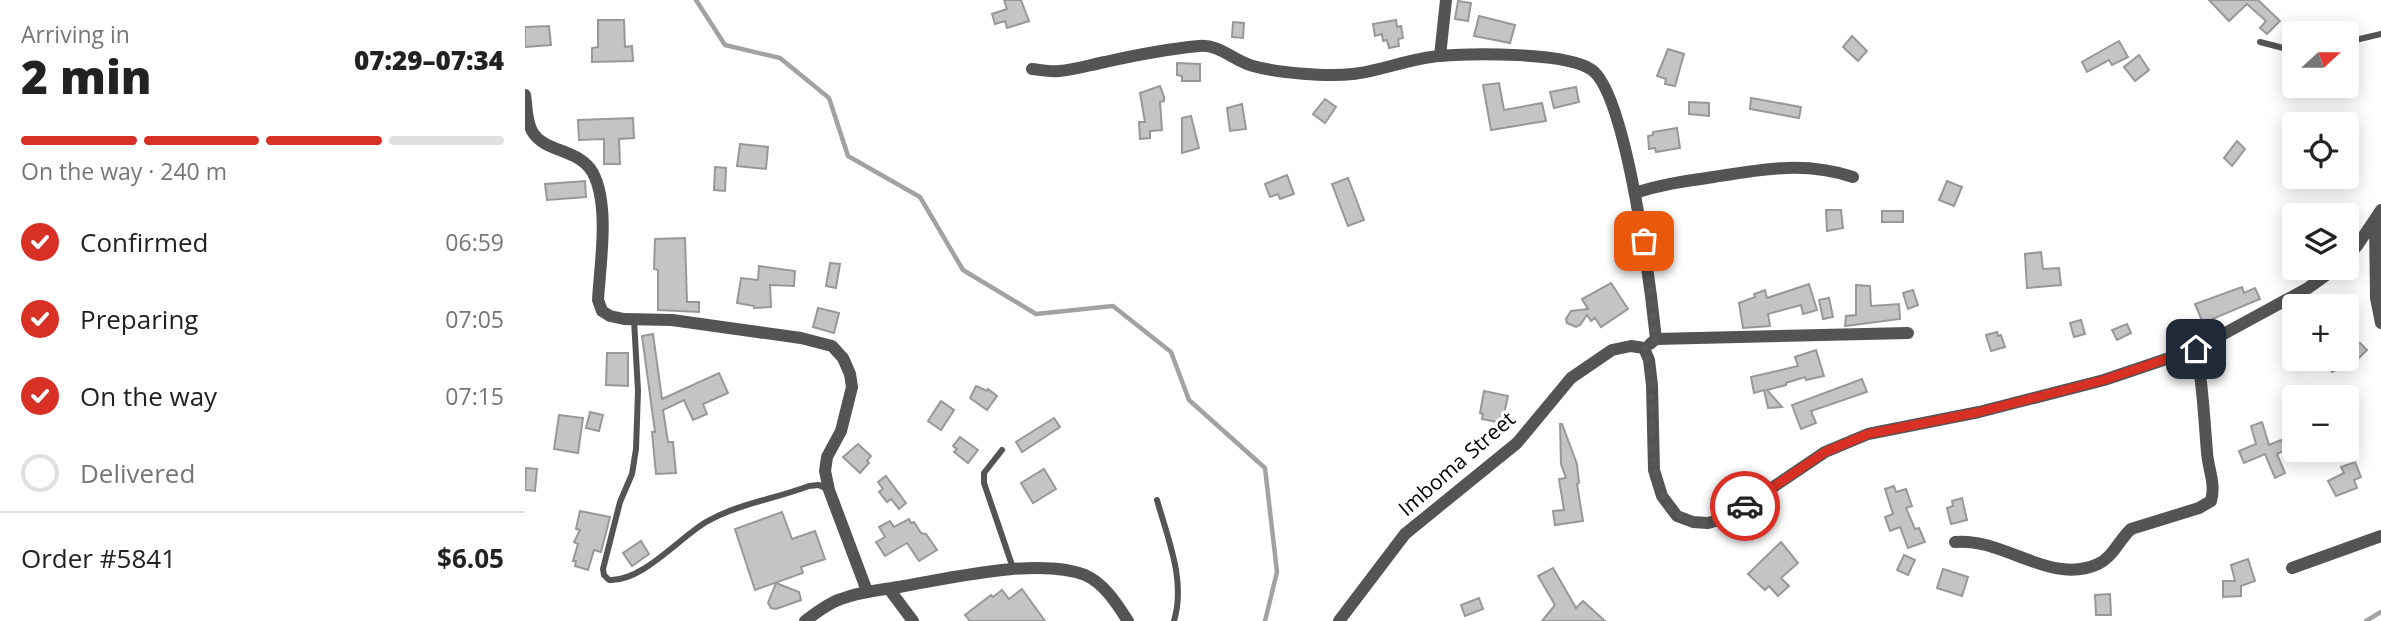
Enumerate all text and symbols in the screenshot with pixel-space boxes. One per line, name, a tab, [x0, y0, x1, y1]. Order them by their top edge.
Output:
text: Arriving in	[21, 18, 130, 50]
north arrow	[2282, 21, 2359, 98]
map controls	[2282, 21, 2359, 462]
text: 07:29–07:34	[354, 42, 504, 78]
text: 2 min	[21, 45, 152, 107]
button: locate	[2282, 112, 2359, 189]
text: On the way · 240 m	[21, 155, 227, 187]
button: layers	[2282, 203, 2359, 280]
pin	[1614, 211, 1674, 271]
icon: bag	[1625, 222, 1663, 260]
icon: check	[21, 223, 59, 261]
text: Confirmed	[80, 224, 208, 260]
text: 06:59	[445, 226, 504, 258]
button: +	[2282, 294, 2359, 371]
icon: check	[21, 300, 59, 338]
text: Preparing	[80, 301, 198, 337]
text: 07:05	[445, 303, 504, 335]
pin	[2166, 319, 2226, 379]
icon: home	[2177, 330, 2215, 368]
icon: check	[21, 377, 59, 415]
text: On the way	[80, 378, 217, 414]
text: 07:15	[445, 380, 504, 412]
button: −	[2282, 385, 2359, 462]
street label: Imboma Street	[1392, 405, 1521, 522]
text: Delivered	[80, 455, 195, 491]
courier	[1710, 471, 1780, 541]
icon: car	[1726, 487, 1764, 525]
text: Order #5841	[21, 540, 176, 576]
text: $6.05	[437, 540, 504, 576]

